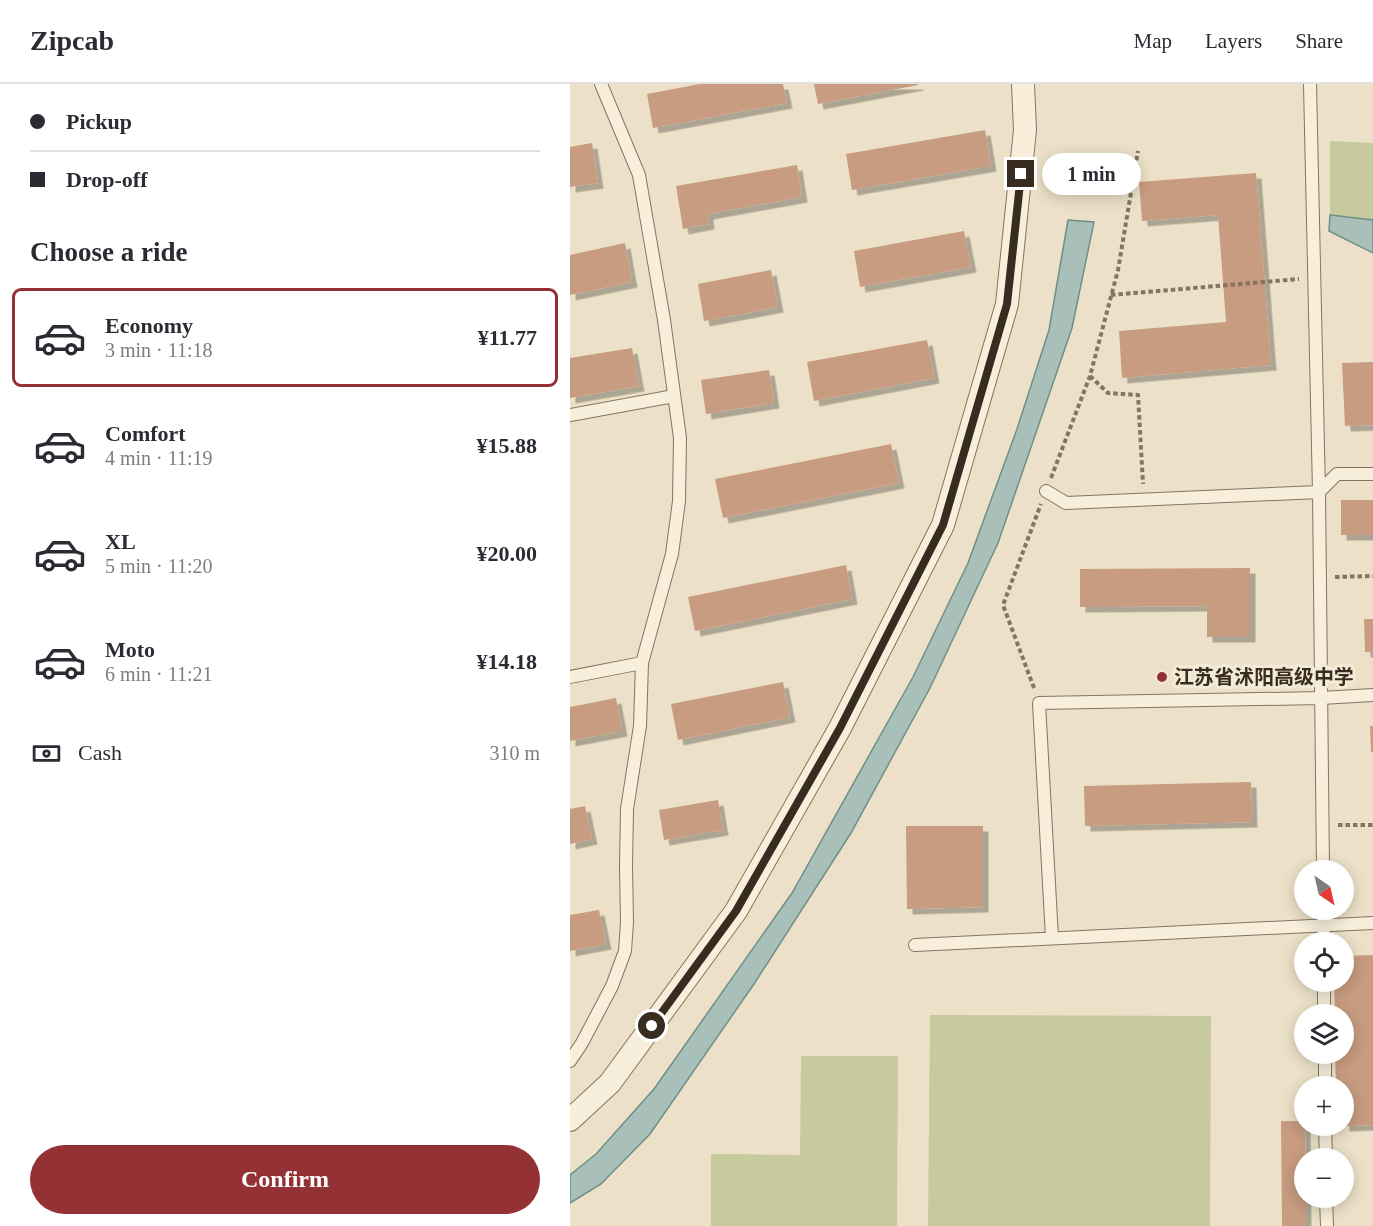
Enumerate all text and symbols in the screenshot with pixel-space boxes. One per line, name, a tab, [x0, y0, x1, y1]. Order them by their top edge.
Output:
text: Zipcab	[30, 25, 114, 56]
text: Map	[1134, 29, 1172, 53]
text: Layers	[1205, 29, 1262, 53]
text: Share	[1295, 29, 1343, 53]
text: Pickup	[66, 109, 132, 134]
callout: 1 min	[1042, 153, 1141, 195]
route end	[1007, 160, 1034, 187]
text: 1 min	[1067, 163, 1116, 185]
text: Drop-off	[66, 167, 147, 192]
text: Choose a ride	[30, 237, 188, 267]
icon: car	[33, 311, 87, 365]
text: Economy	[105, 313, 193, 338]
text: ¥11.77	[478, 325, 537, 350]
text: 3 min · 11:18	[105, 339, 213, 361]
icon: car	[33, 419, 87, 473]
text: Comfort	[105, 421, 186, 446]
text: ¥15.88	[477, 433, 537, 458]
text: 4 min · 11:19	[105, 447, 213, 469]
icon: car	[33, 527, 87, 581]
text: XL	[105, 529, 136, 554]
text: ¥20.00	[477, 541, 537, 566]
text: 5 min · 11:20	[105, 555, 213, 577]
icon: car	[33, 635, 87, 689]
text: Moto	[105, 637, 155, 662]
text: ¥14.18	[477, 649, 537, 674]
text: 6 min · 11:21	[105, 663, 213, 685]
place label: 江苏省沭阳高级中学	[1174, 666, 1354, 688]
marker: 江苏省沭阳高级中学	[1155, 670, 1169, 684]
icon: cash	[30, 737, 63, 770]
text: Cash	[78, 740, 122, 765]
text: 310 m	[489, 742, 540, 764]
north arrow	[1294, 860, 1354, 920]
map controls	[1294, 860, 1354, 1208]
button: locate	[1294, 932, 1354, 992]
button: layers	[1294, 1004, 1354, 1064]
route start	[638, 1012, 665, 1039]
button: +	[1294, 1076, 1354, 1136]
button: Confirm	[30, 1145, 540, 1214]
button: −	[1294, 1148, 1354, 1208]

